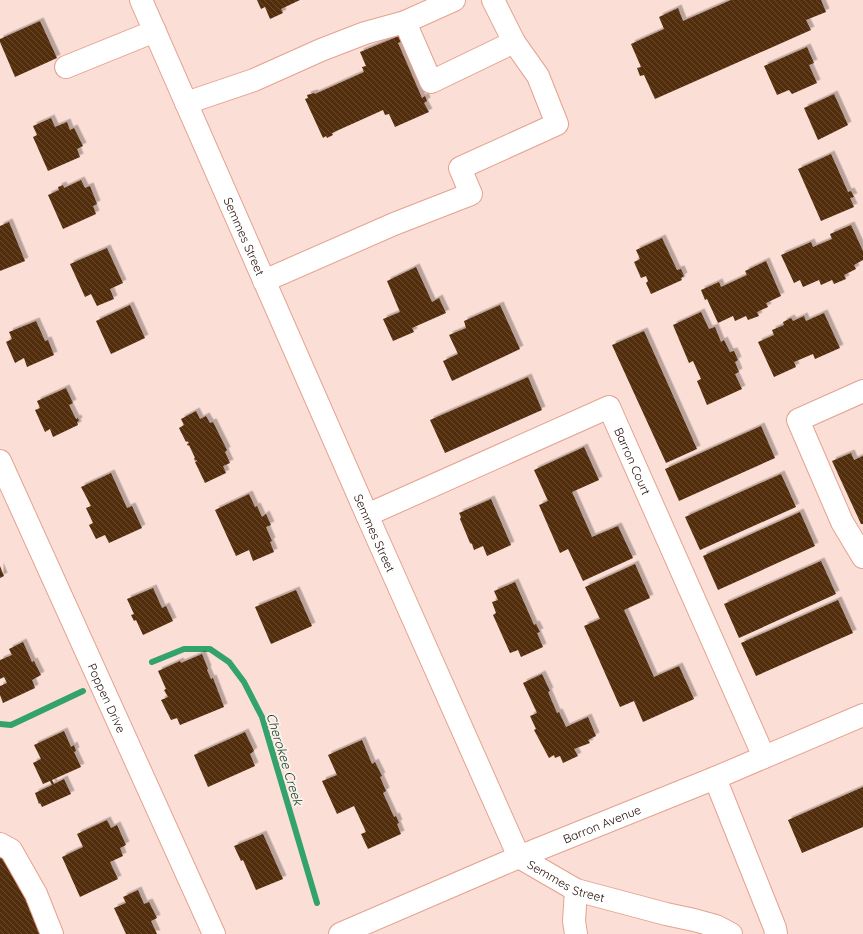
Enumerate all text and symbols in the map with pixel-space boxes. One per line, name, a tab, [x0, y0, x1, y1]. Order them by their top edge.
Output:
street label: Semmes Street	[221, 195, 268, 278]
street label: Barron Court	[611, 425, 654, 497]
street label: Semmes Street	[351, 491, 399, 574]
street label: Poppen Drive	[85, 661, 130, 735]
water label: Cherokee Creek	[263, 711, 307, 808]
street label: Barron Avenue	[561, 801, 643, 846]
street label: Semmes Street	[525, 856, 606, 905]

